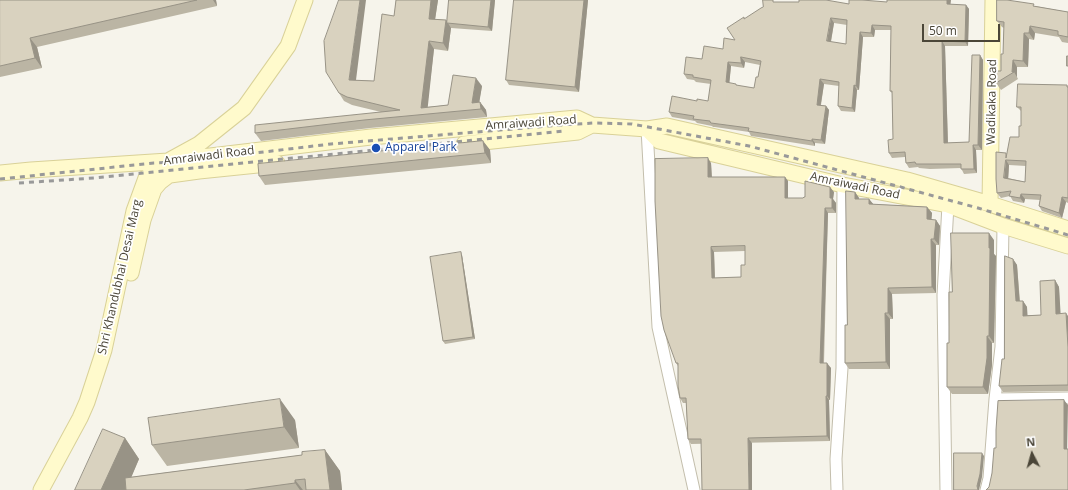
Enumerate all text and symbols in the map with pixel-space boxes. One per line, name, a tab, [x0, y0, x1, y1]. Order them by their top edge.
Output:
scale bar	[924, 16, 1002, 42]
text: 50 m	[929, 22, 957, 39]
street label: Wadikaka Road	[984, 59, 1000, 145]
street label: Amraiwadi Road	[485, 113, 577, 133]
place label: Apparel Park	[385, 141, 457, 155]
marker: Apparel Park	[370, 142, 382, 154]
street label: Amraiwadi Road	[163, 143, 255, 169]
street label: Amraiwadi Road	[809, 169, 901, 203]
street label: Shri Khandubhai Desai Marg	[95, 198, 145, 356]
north arrow	[1012, 434, 1052, 474]
text: N	[1025, 434, 1036, 449]

